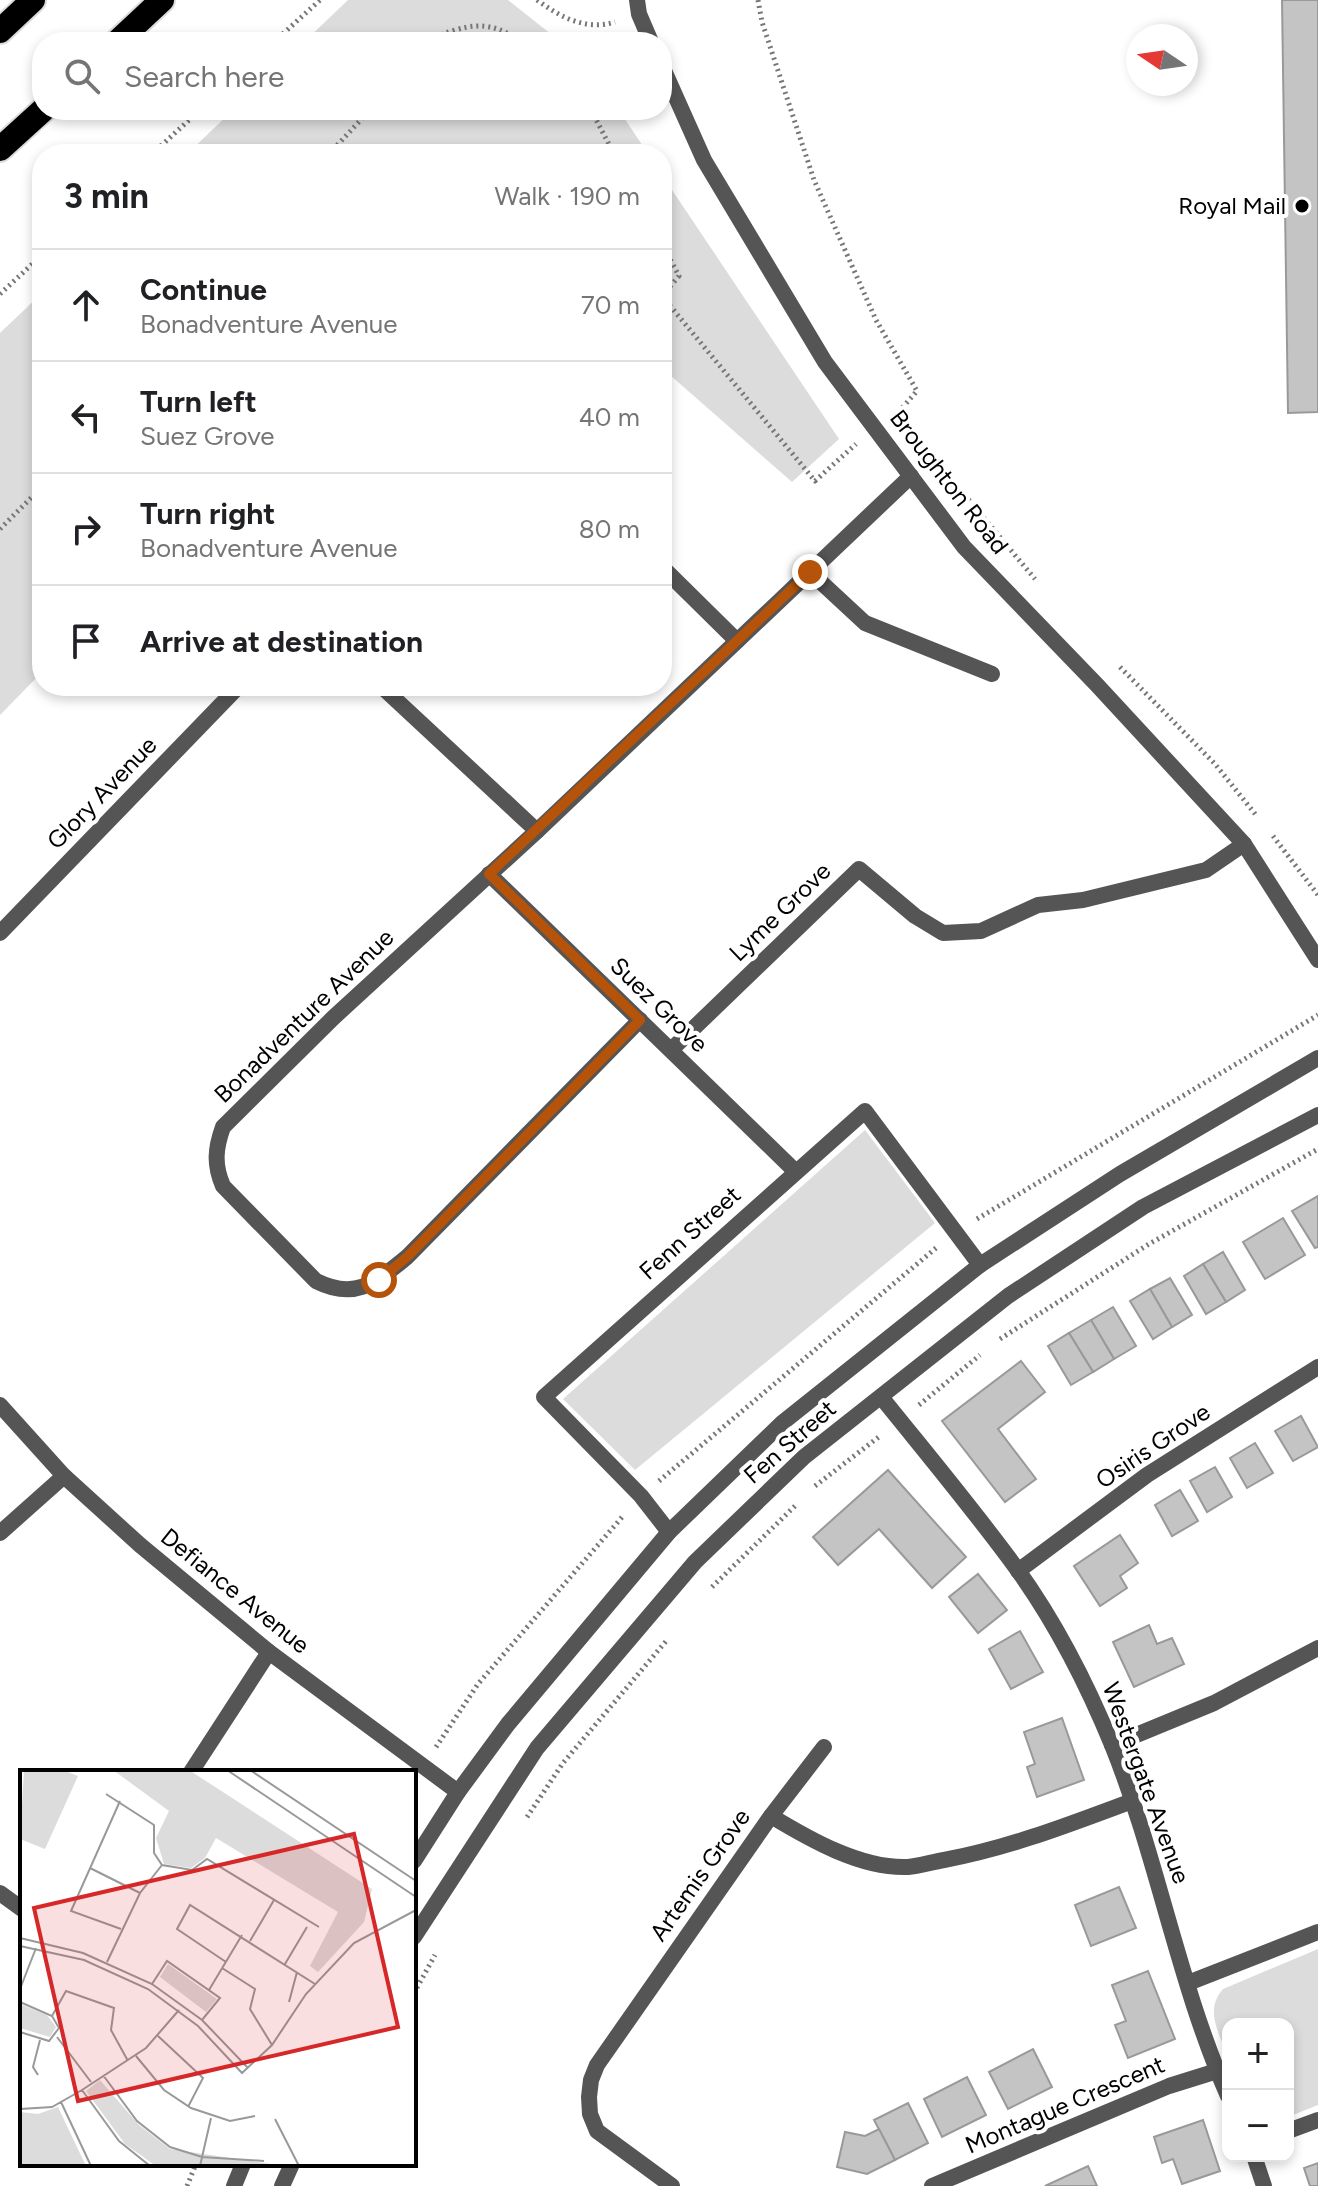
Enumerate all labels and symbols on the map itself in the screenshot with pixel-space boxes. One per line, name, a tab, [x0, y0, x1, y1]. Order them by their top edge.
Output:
north arrow	[1126, 24, 1198, 96]
place label: Royal Mail	[1178, 191, 1286, 220]
marker: Royal Mail	[1293, 197, 1311, 215]
street label: Broughton Road	[884, 404, 1015, 560]
route end	[792, 554, 828, 590]
street label: Glory Avenue	[41, 730, 163, 855]
street label: Lyme Grove	[723, 856, 836, 967]
street label: Bonadventure Avenue	[208, 923, 399, 1109]
street label: Suez Grove	[605, 951, 714, 1058]
street label: Fenn Street	[633, 1180, 746, 1286]
route start	[361, 1262, 397, 1298]
street label: Fen Street	[738, 1394, 842, 1489]
street label: Osiris Grove	[1090, 1397, 1215, 1494]
street label: Defiance Avenue	[155, 1522, 315, 1659]
street label: Westergate Avenue	[1097, 1678, 1196, 1887]
inset map	[20, 1770, 416, 2166]
street label: Artemis Grove	[643, 1803, 756, 1946]
street label: Montague Crescent	[961, 2049, 1169, 2160]

